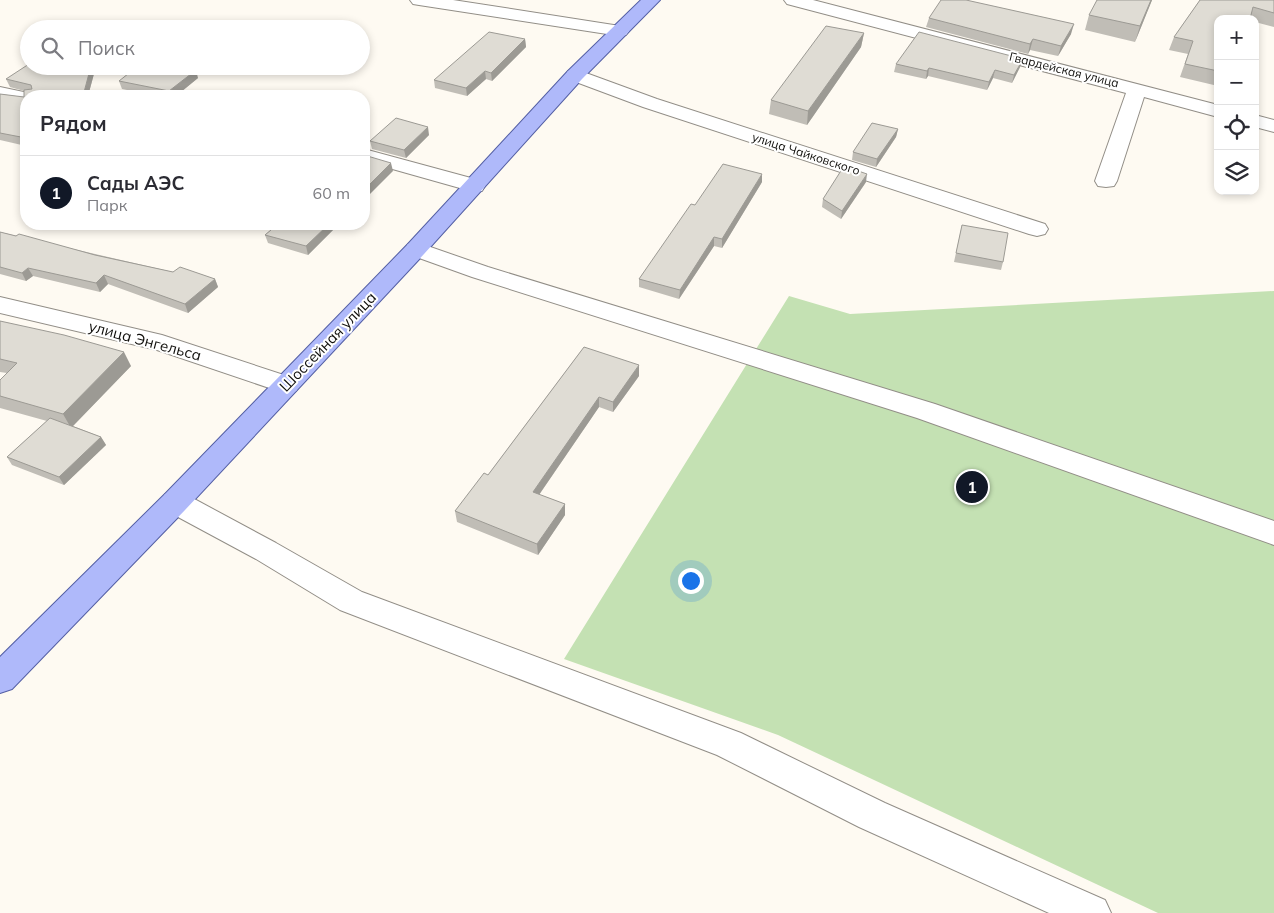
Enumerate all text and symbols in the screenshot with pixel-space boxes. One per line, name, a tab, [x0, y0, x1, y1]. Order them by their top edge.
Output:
map controls	[1214, 15, 1259, 195]
button: +	[1214, 15, 1259, 60]
search box	[20, 20, 370, 75]
icon: search	[38, 34, 66, 62]
text: Поиск	[78, 36, 135, 60]
street label: Гвардейская улица	[1008, 49, 1121, 90]
button: −	[1214, 60, 1259, 105]
button: locate	[1214, 105, 1259, 150]
text: Рядом	[40, 110, 107, 136]
street label: улица Чайковского	[750, 129, 862, 178]
button: layers	[1214, 150, 1259, 195]
text: Сады АЭС	[87, 171, 185, 195]
text: 1	[51, 183, 61, 203]
text: 60 m	[313, 183, 350, 203]
text: Парк	[87, 195, 127, 215]
street label: Шоссейная улица	[275, 288, 380, 395]
street label: улица Энгельса	[87, 316, 203, 365]
pin: 1	[956, 468, 988, 506]
your location	[678, 568, 704, 594]

